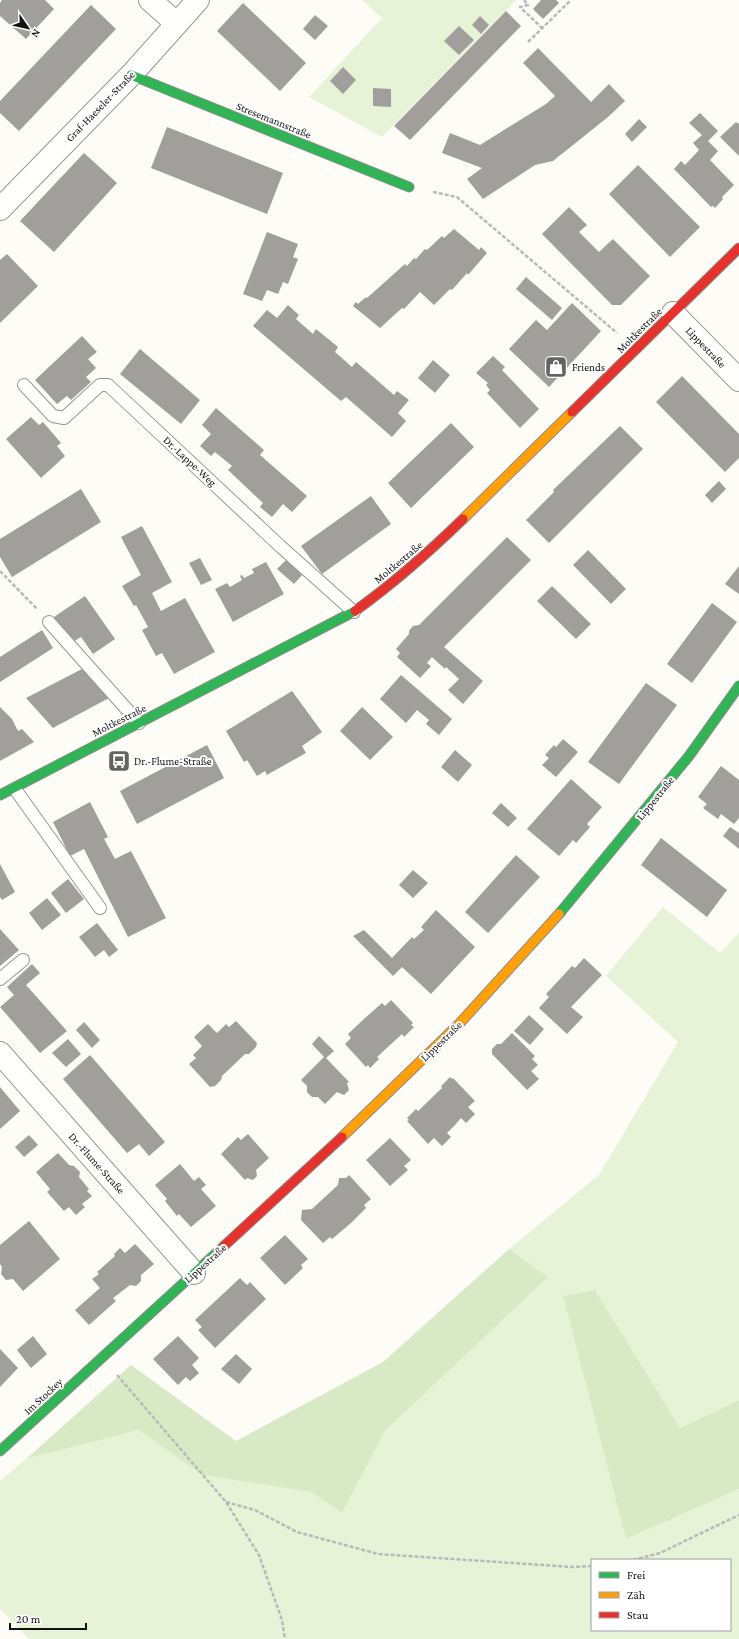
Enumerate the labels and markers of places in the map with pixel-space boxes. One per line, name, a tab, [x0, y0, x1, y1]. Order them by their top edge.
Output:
shop icon: Friends	[543, 354, 569, 380]
place label: Friends	[572, 361, 605, 373]
bus stop icon: Dr.-Flume-Straße	[106, 748, 132, 774]
place label: Dr.-Flume-Straße	[134, 755, 212, 767]

